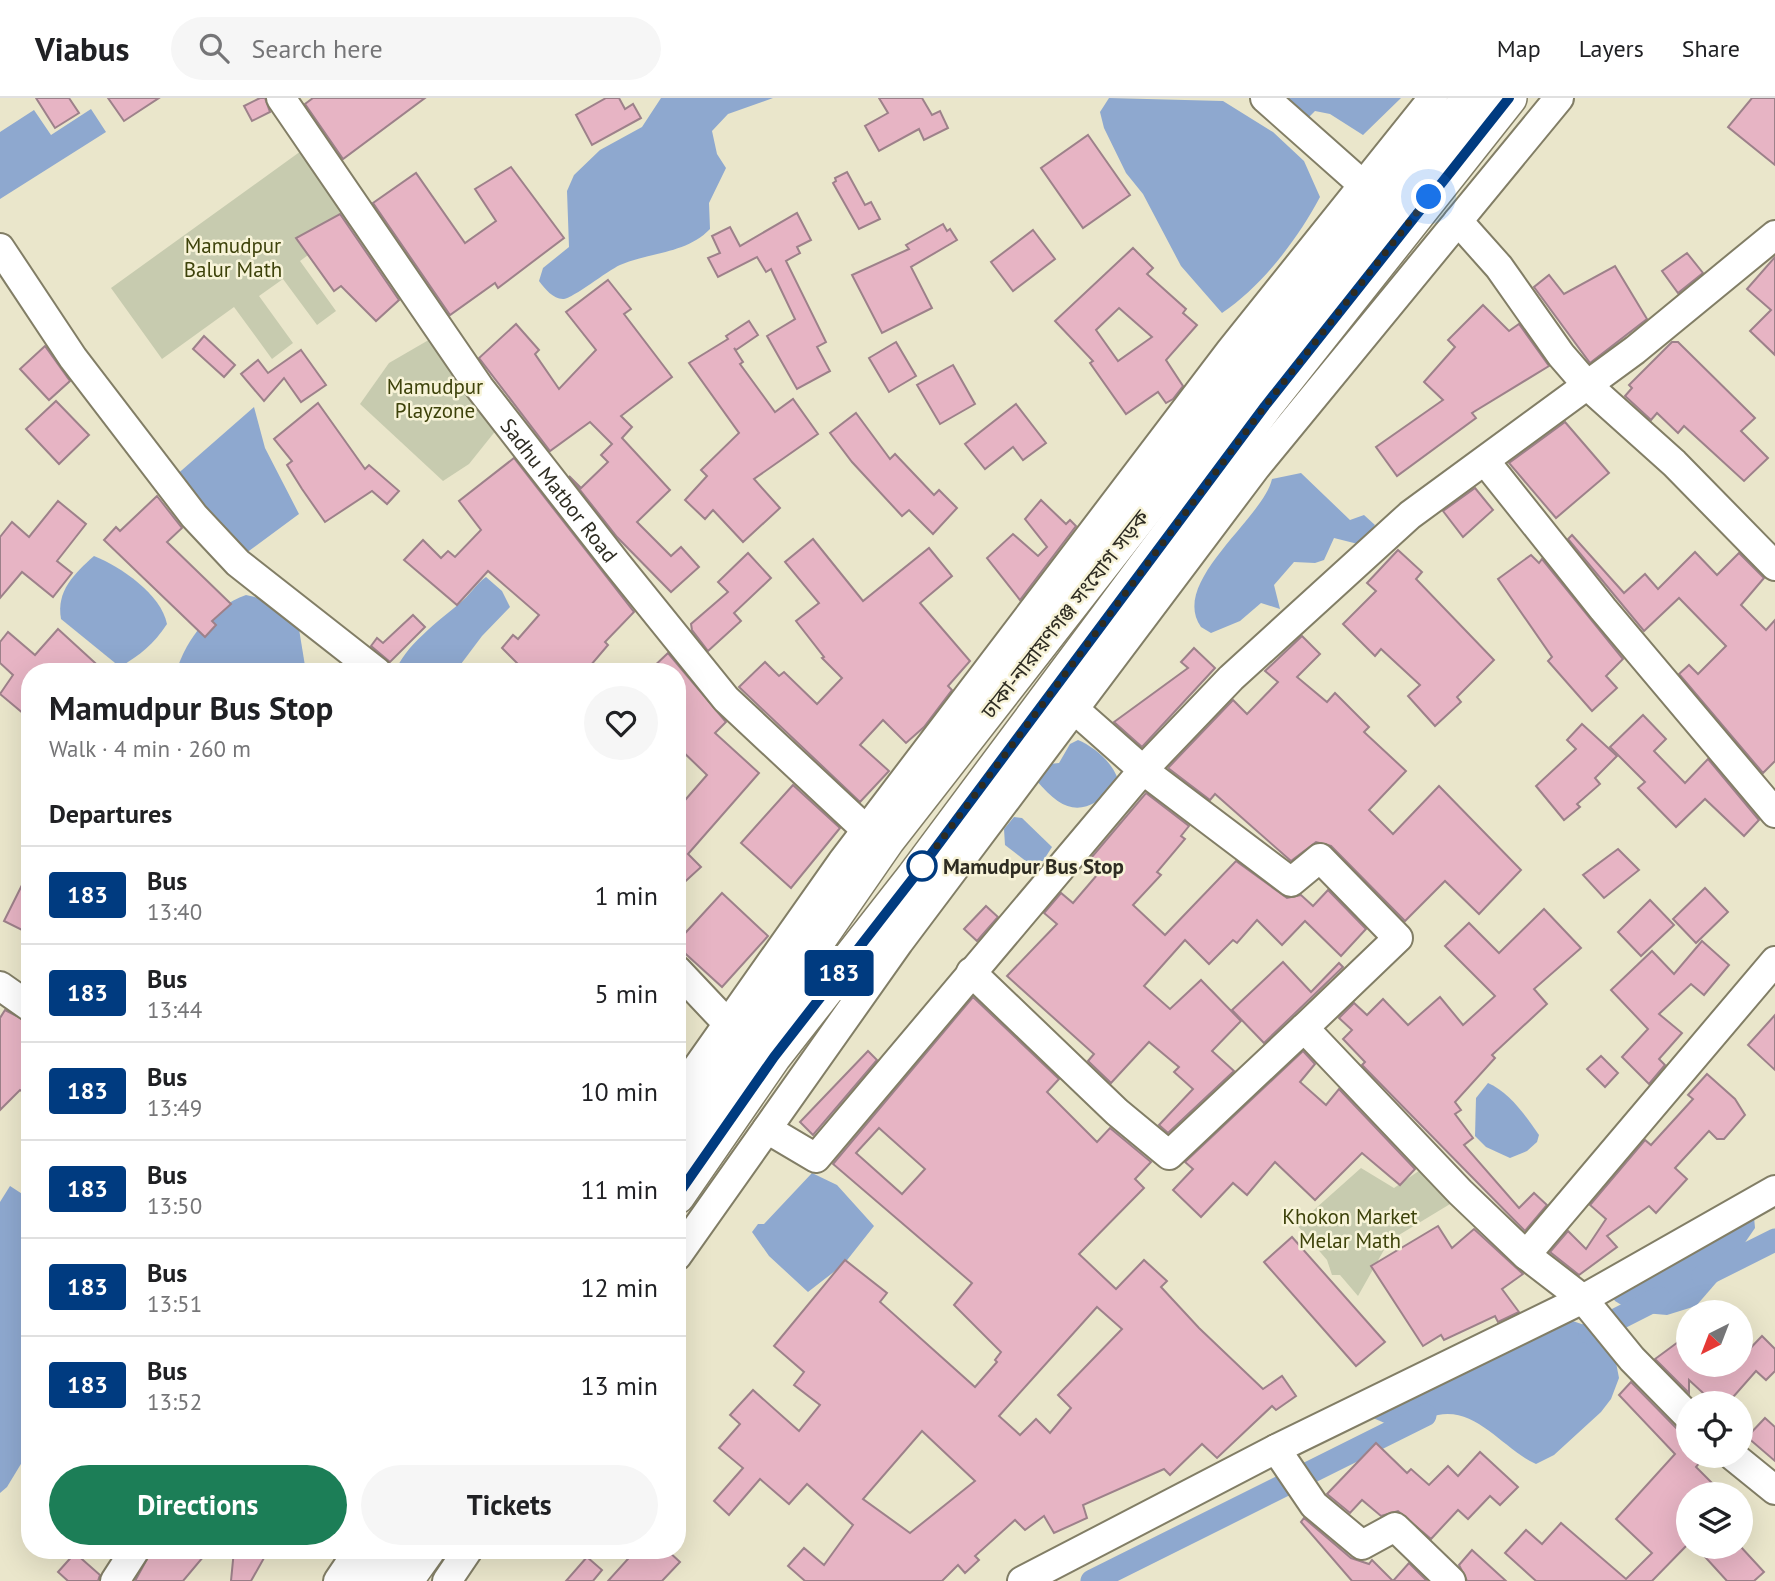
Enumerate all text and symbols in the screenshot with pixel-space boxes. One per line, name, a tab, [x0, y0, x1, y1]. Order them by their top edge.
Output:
search box	[171, 17, 661, 80]
text: Viabus	[35, 27, 129, 70]
icon: search	[195, 29, 233, 67]
text: Search here	[251, 32, 383, 65]
text: Map	[1497, 33, 1541, 64]
text: Layers	[1579, 33, 1644, 64]
text: Share	[1682, 33, 1740, 64]
your location	[1411, 179, 1446, 214]
park label: Mamudpur Balur Math	[184, 232, 282, 283]
park label: Mamudpur Playzone	[387, 373, 483, 424]
street label: Sadhu Matbor Road	[495, 413, 624, 568]
street label: ঢাকা-নারায়ণগঞ্জ সংযোগ সড়ক	[974, 503, 1156, 725]
text: Mamudpur Bus Stop	[49, 686, 333, 729]
button: heart	[584, 686, 658, 760]
text: Walk · 4 min · 260 m	[49, 734, 251, 763]
text: Departures	[49, 797, 172, 830]
marker: Mamudpur Bus Stop	[907, 851, 937, 881]
place label: Mamudpur Bus Stop	[943, 853, 1124, 880]
text: Bus	[147, 864, 187, 897]
text: 183	[67, 879, 108, 910]
text: 1 min	[595, 879, 658, 912]
text: 13:40	[147, 897, 202, 926]
line badge: 183	[799, 950, 879, 996]
text: 183	[819, 957, 859, 988]
text: Bus	[147, 962, 187, 995]
text: 183	[67, 977, 108, 1008]
text: 5 min	[595, 977, 658, 1010]
text: 13:44	[147, 995, 202, 1024]
text: Bus	[147, 1060, 187, 1093]
text: 183	[67, 1075, 108, 1106]
text: 10 min	[580, 1075, 658, 1108]
text: 13:49	[147, 1093, 202, 1122]
text: Bus	[147, 1158, 187, 1191]
text: 183	[67, 1173, 108, 1204]
text: 11 min	[580, 1173, 658, 1206]
text: 13:50	[147, 1191, 202, 1220]
park label: Khokon Market Melar Math	[1282, 1203, 1418, 1254]
text: Bus	[147, 1256, 187, 1289]
text: 183	[67, 1271, 108, 1302]
text: 12 min	[580, 1271, 658, 1304]
text: 13:51	[147, 1289, 202, 1318]
north arrow	[1676, 1300, 1754, 1377]
map controls	[1676, 1300, 1753, 1559]
text: Bus	[147, 1354, 187, 1387]
text: 183	[67, 1369, 108, 1400]
text: 13 min	[580, 1369, 658, 1402]
text: 13:52	[147, 1387, 202, 1416]
button: locate	[1676, 1391, 1753, 1468]
button: Directions	[49, 1465, 347, 1545]
button: Tickets	[361, 1465, 658, 1545]
button: layers	[1676, 1482, 1753, 1559]

